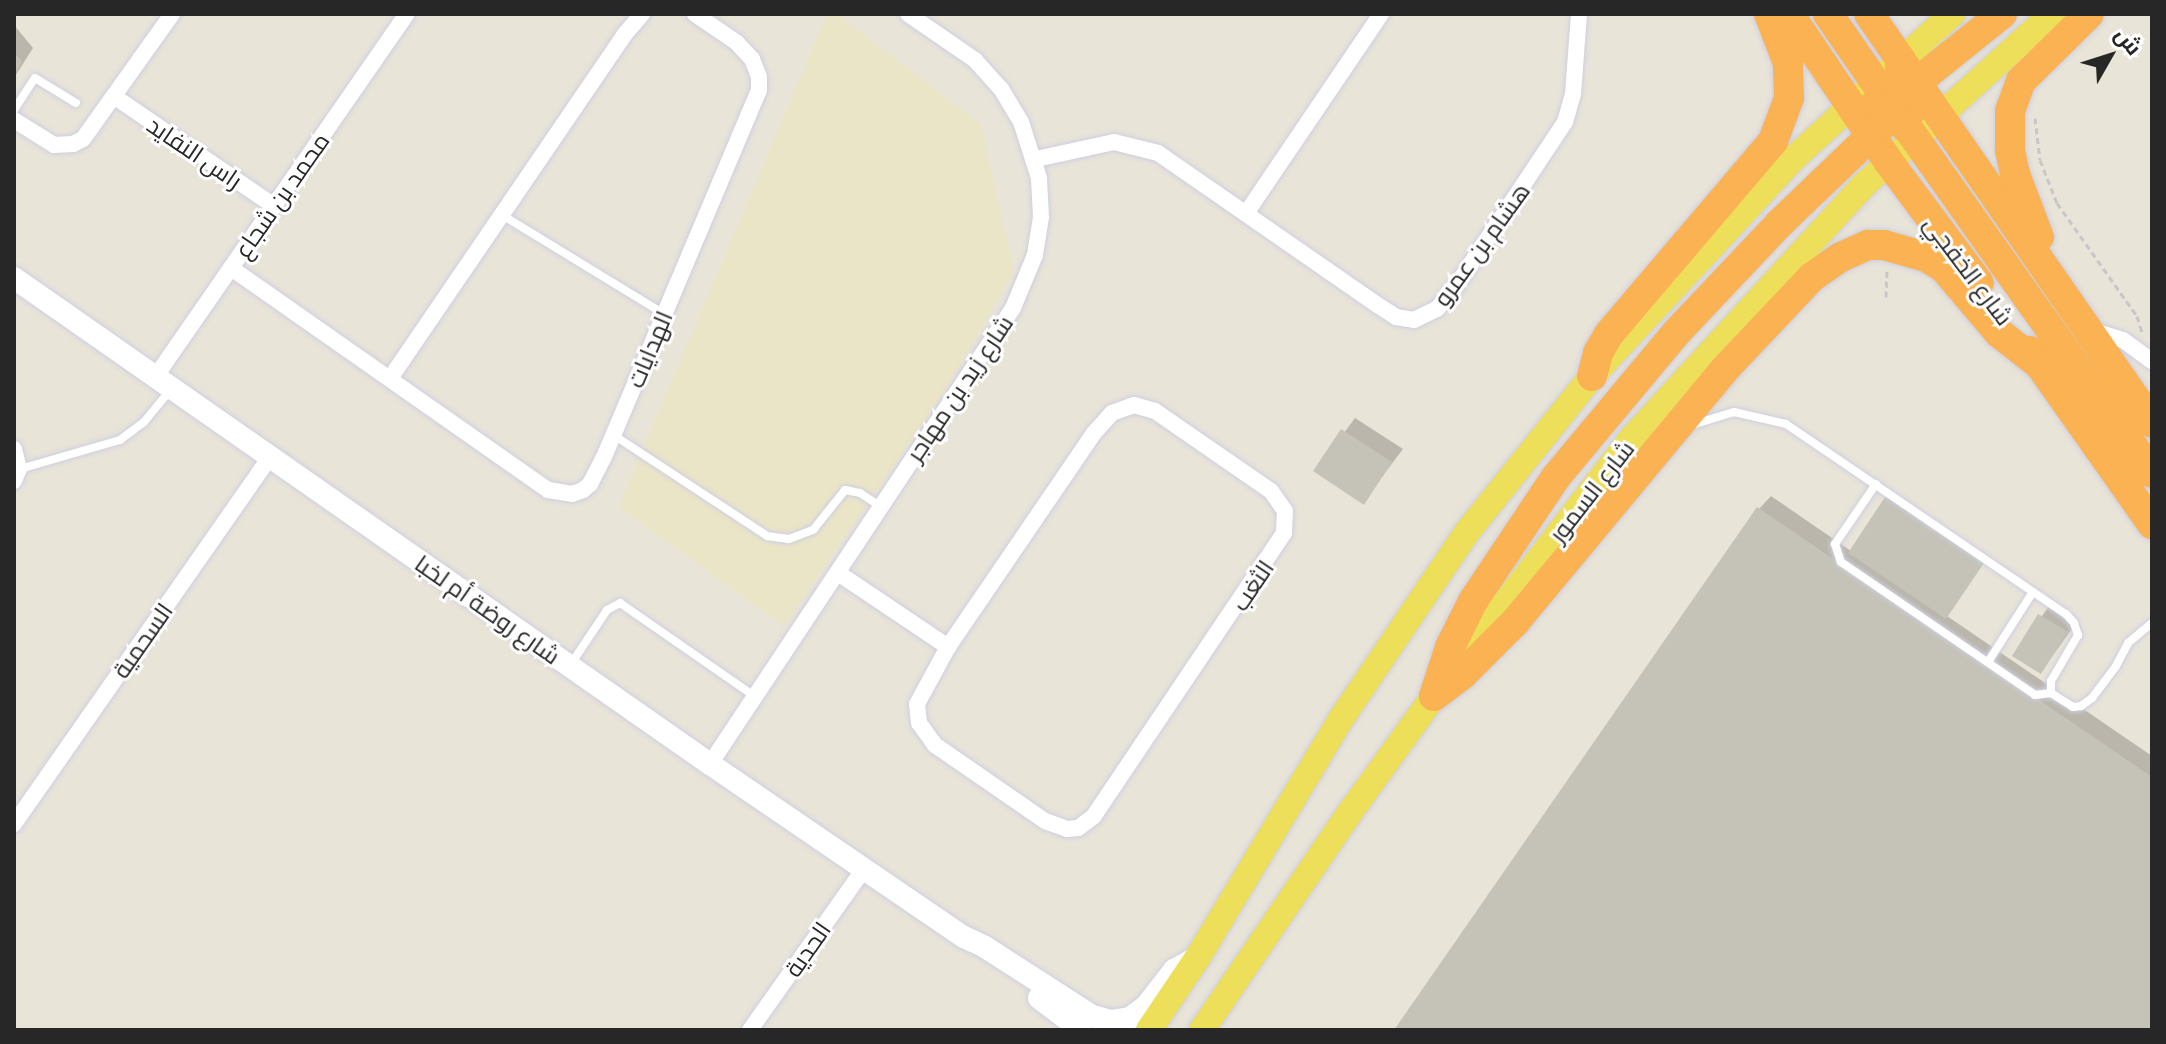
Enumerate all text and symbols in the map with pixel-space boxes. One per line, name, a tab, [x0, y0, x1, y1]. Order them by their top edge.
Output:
north arrow	[2070, 16, 2150, 96]
text: ش	[2108, 20, 2149, 61]
street label: راس النفايد	[142, 110, 248, 194]
street label: محمد بن شجاع	[227, 127, 335, 263]
street label: هشام بن عمرو	[1427, 177, 1535, 311]
street label: شارع الخفجي	[1918, 209, 2020, 331]
street label: الهدايات	[620, 306, 678, 392]
street label: شارع زيد بن مهاجر	[899, 309, 1019, 467]
street label: شارع السمور	[1542, 434, 1640, 548]
street label: شارع روضة أم لخبا	[410, 548, 566, 670]
street label: الثغب	[1225, 554, 1279, 616]
street label: السحمية	[106, 597, 178, 683]
street label: الحدية	[778, 916, 836, 982]

